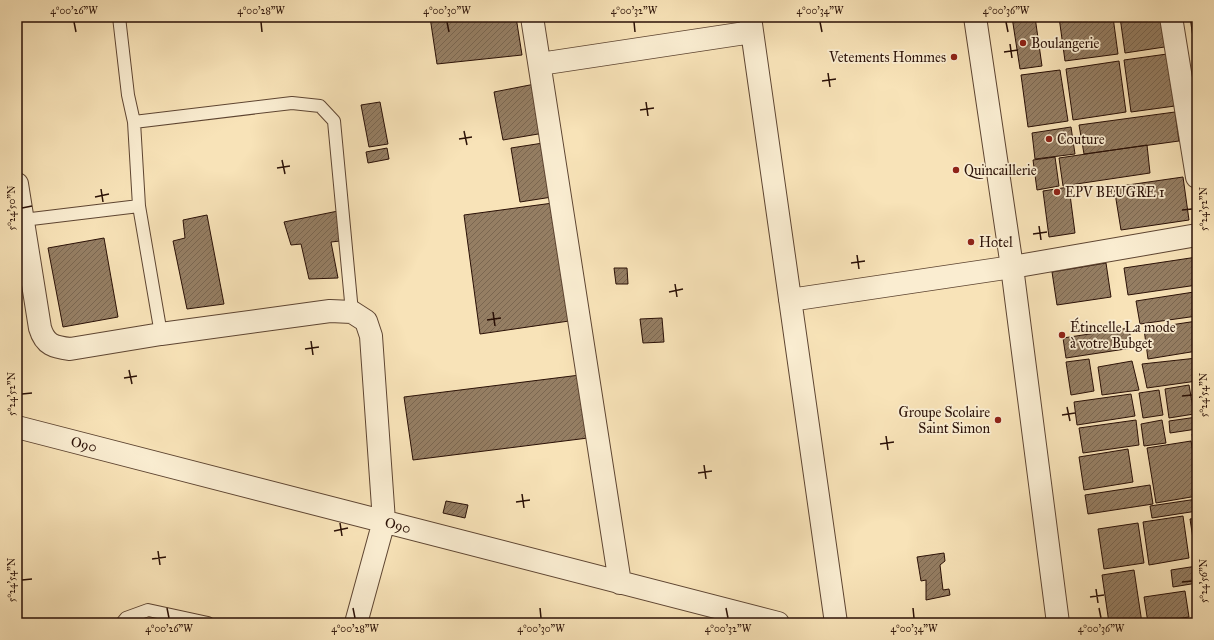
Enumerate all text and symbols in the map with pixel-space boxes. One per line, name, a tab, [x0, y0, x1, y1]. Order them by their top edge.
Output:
text: 4°00'26"W	[50, 5, 98, 17]
text: 4°00'28"W	[237, 5, 285, 17]
text: 4°00'30"W	[423, 5, 471, 17]
text: 4°00'32"W	[611, 5, 658, 17]
text: 4°00'34"W	[796, 5, 844, 17]
text: 4°00'36"W	[983, 5, 1030, 17]
place label: Boulangerie	[1031, 35, 1100, 52]
marker: Boulangerie	[1018, 38, 1028, 48]
place label: Vetements Hommes	[828, 49, 946, 66]
marker: Vetements Hommes	[949, 52, 959, 62]
place label: Couture	[1057, 131, 1105, 148]
marker: Couture	[1044, 134, 1054, 144]
place label: Quincaillerie	[964, 162, 1037, 179]
marker: Quincaillerie	[951, 165, 961, 175]
place label: EPV BEUGRE 1	[1065, 184, 1165, 201]
text: 5°24'50"N	[6, 185, 18, 230]
text: 5°24'52"N	[1198, 186, 1210, 231]
marker: EPV BEUGRE 1	[1052, 187, 1062, 197]
place label: Hotel	[979, 234, 1013, 251]
marker: Hotel	[966, 237, 976, 247]
place label: Étincelle La mode à votre Bubget	[1070, 317, 1176, 352]
marker: Étincelle La mode à votre Bubget	[1057, 330, 1067, 340]
text: 5°24'52"N	[6, 371, 18, 416]
text: 5°24'54"N	[1198, 372, 1210, 417]
place label: Groupe Scolaire Saint Simon	[899, 404, 990, 437]
marker: Groupe Scolaire Saint Simon	[993, 415, 1003, 425]
street label: O90	[69, 433, 99, 456]
street label: O90	[383, 514, 413, 537]
text: 5°24'54"N	[6, 557, 18, 602]
text: 5°24'56"N	[1198, 558, 1210, 603]
text: 4°00'26"W	[145, 623, 193, 635]
text: 4°00'28"W	[331, 623, 379, 635]
text: 4°00'30"W	[517, 623, 565, 635]
text: 4°00'32"W	[705, 623, 752, 635]
text: 4°00'34"W	[890, 623, 938, 635]
text: 4°00'36"W	[1078, 623, 1125, 635]

